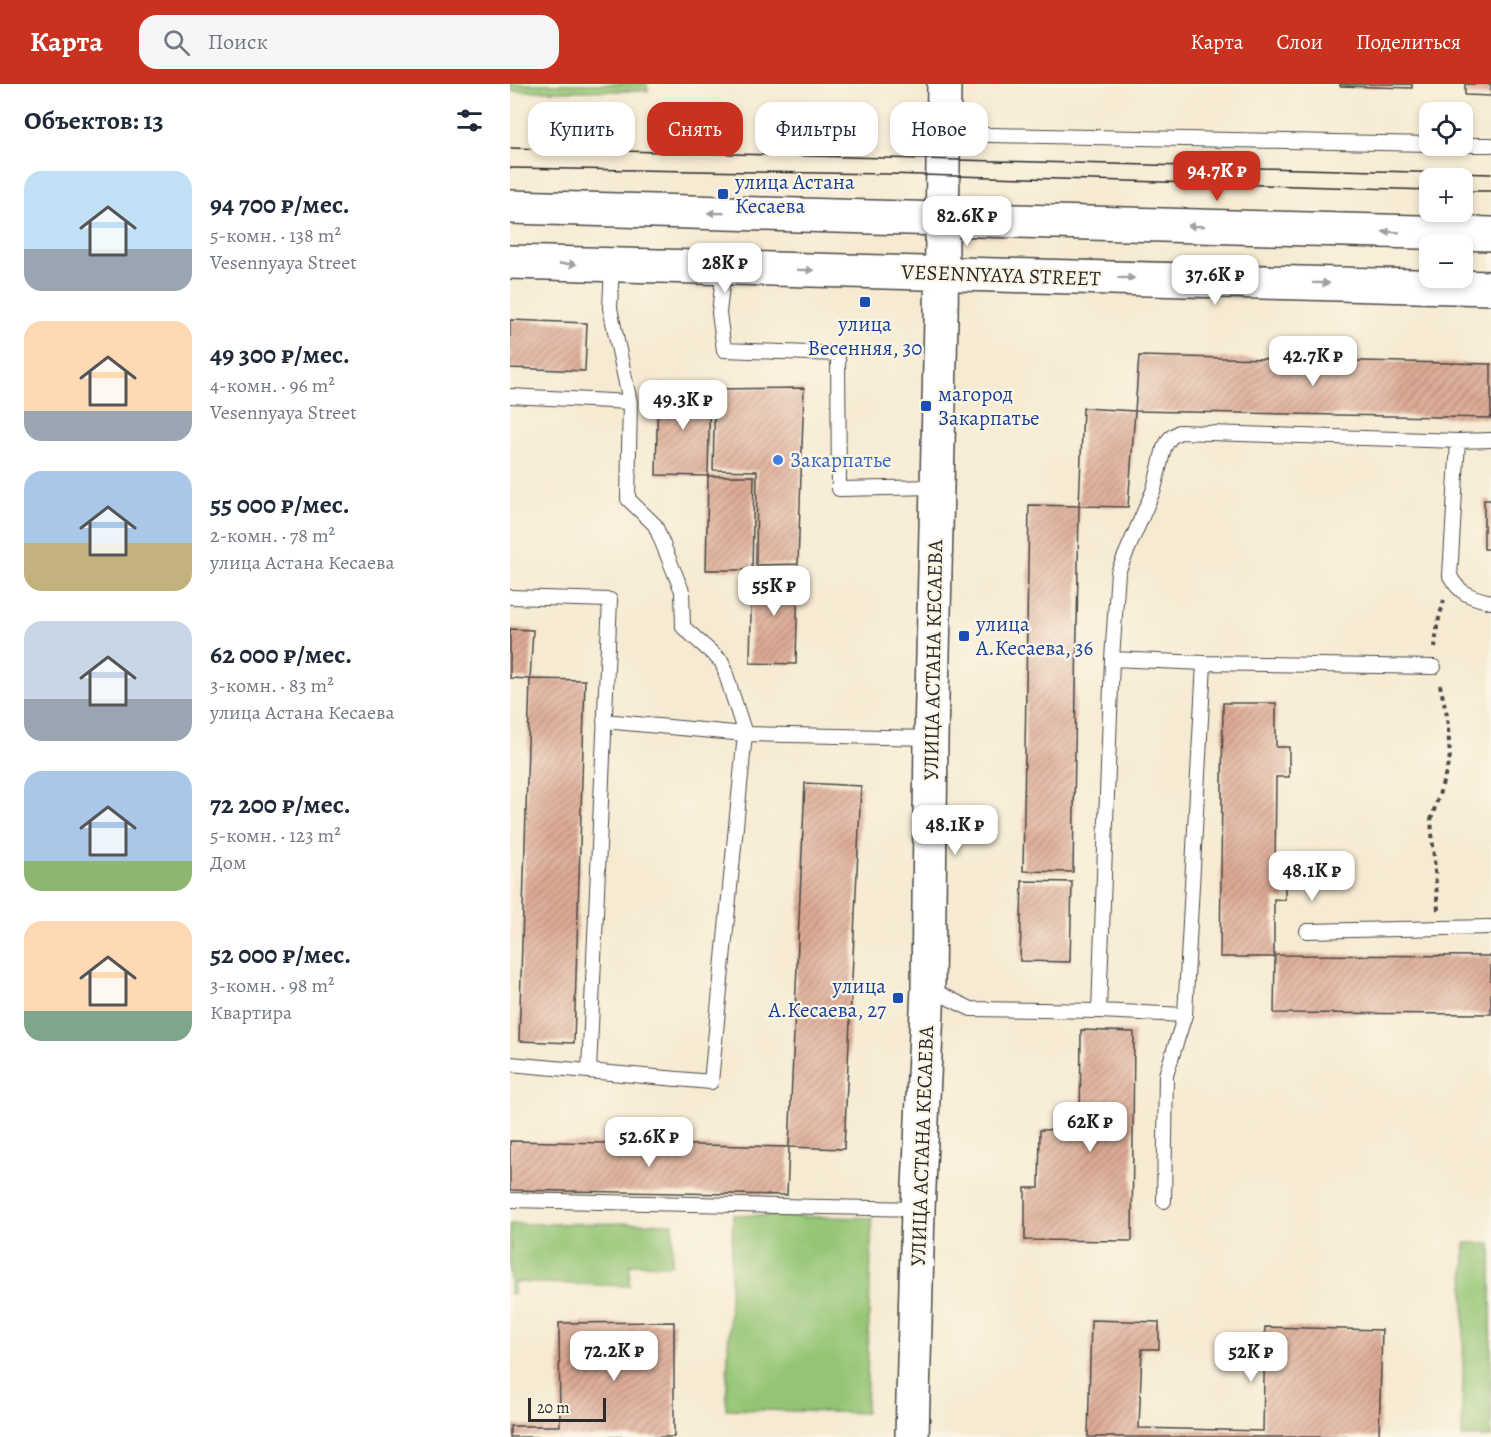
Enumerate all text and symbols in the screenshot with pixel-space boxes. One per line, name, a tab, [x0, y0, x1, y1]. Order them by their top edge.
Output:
search box	[139, 15, 559, 69]
text: Карта	[30, 23, 103, 61]
icon: search	[160, 26, 193, 59]
text: Поиск	[208, 27, 268, 57]
text: Карта	[1190, 28, 1243, 56]
text: Слои	[1276, 28, 1323, 56]
text: Поделиться	[1356, 28, 1461, 56]
chip: Купить	[528, 102, 635, 156]
chip: Снять	[647, 102, 743, 156]
chip: Фильтры	[755, 102, 878, 156]
chip: Новое	[890, 102, 988, 156]
map controls	[1419, 102, 1473, 288]
button: locate	[1419, 102, 1473, 156]
text: Объектов: 13	[24, 103, 164, 138]
icon: filters	[453, 104, 486, 137]
pin: 94.7K ₽	[1162, 151, 1272, 202]
text: 94.7K ₽	[1187, 157, 1247, 184]
place label: улица Астана Кесаева	[734, 168, 855, 220]
button: +	[1419, 168, 1473, 222]
text: 94 700 ₽/мес.	[210, 187, 350, 222]
marker: улица Астана Кесаева	[716, 187, 730, 201]
icon: home	[72, 195, 144, 267]
pin: 82.6K ₽	[912, 196, 1022, 247]
text: 82.6K ₽	[937, 202, 997, 229]
one-way arrow	[706, 208, 725, 218]
text: 5-комн. · 138 m²	[210, 222, 341, 249]
one-way arrow	[1186, 222, 1205, 231]
one-way arrow	[1381, 227, 1400, 236]
button: −	[1419, 234, 1473, 288]
pin: 28K ₽	[683, 243, 767, 294]
text: Vesennyaya Street	[210, 249, 357, 276]
text: 28K ₽	[702, 249, 748, 276]
pin: 37.6K ₽	[1160, 255, 1270, 306]
street label: VESENNYAYA STREET	[900, 257, 1102, 292]
one-way arrow	[559, 259, 578, 269]
text: 37.6K ₽	[1186, 261, 1244, 288]
one-way arrow	[796, 265, 815, 275]
one-way arrow	[1116, 274, 1135, 283]
one-way arrow	[1311, 279, 1330, 288]
marker: улица Весенняя, 30	[858, 295, 872, 309]
place label: улица Весенняя, 30	[808, 310, 922, 362]
pin: 42.7K ₽	[1258, 336, 1368, 387]
text: 49 300 ₽/мес.	[210, 337, 350, 372]
text: 42.7K ₽	[1283, 342, 1343, 369]
icon: home	[72, 345, 144, 417]
text: 4-комн. · 96 m²	[210, 372, 335, 399]
pin: 49.3K ₽	[628, 380, 738, 431]
place label: магород Закарпатье	[938, 380, 1040, 432]
text: 49.3K ₽	[653, 386, 713, 413]
text: Vesennyaya Street	[210, 399, 357, 426]
marker: магород Закарпатье	[919, 399, 933, 413]
place label: Закарпатье	[790, 446, 892, 474]
marker: Закарпатье	[771, 453, 785, 467]
text: 55 000 ₽/мес.	[210, 487, 350, 522]
icon: home	[72, 495, 144, 567]
text: 2-комн. · 78 m²	[210, 522, 335, 549]
street label: УЛИЦА АСТАНА КЕСАЕВА	[917, 539, 949, 781]
text: улица Астана Кесаева	[210, 549, 395, 576]
pin: 55K ₽	[732, 566, 816, 617]
text: 55K ₽	[752, 572, 796, 599]
place label: улица А.Кесаева, 36	[975, 610, 1093, 662]
marker: улица А.Кесаева, 36	[957, 629, 971, 643]
text: 62 000 ₽/мес.	[210, 637, 352, 672]
icon: home	[72, 645, 144, 717]
text: 3-комн. · 83 m²	[210, 672, 334, 699]
text: улица Астана Кесаева	[210, 699, 395, 726]
text: 72 200 ₽/мес.	[210, 787, 351, 822]
icon: home	[72, 795, 144, 867]
pin: 48.1K ₽	[900, 805, 1010, 856]
text: 48.1K ₽	[926, 811, 984, 838]
text: 5-комн. · 123 m²	[210, 822, 341, 849]
text: Дом	[210, 849, 246, 876]
pin: 48.1K ₽	[1257, 851, 1367, 902]
text: 48.1K ₽	[1283, 857, 1341, 884]
text: 52 000 ₽/мес.	[210, 937, 351, 972]
icon: home	[72, 945, 144, 1017]
text: 3-комн. · 98 m²	[210, 972, 335, 999]
place label: улица А.Кесаева, 27	[767, 972, 886, 1024]
marker: улица А.Кесаева, 27	[891, 991, 905, 1005]
text: Квартира	[210, 999, 292, 1026]
street label: УЛИЦА АСТАНА КЕСАЕВА	[904, 1025, 940, 1267]
pin: 62K ₽	[1048, 1102, 1132, 1153]
text: 62K ₽	[1067, 1108, 1113, 1135]
pin: 52.6K ₽	[594, 1117, 704, 1168]
text: 52.6K ₽	[619, 1123, 679, 1150]
pin: 72.2K ₽	[559, 1331, 669, 1382]
pin: 52K ₽	[1209, 1332, 1293, 1383]
text: 72.2K ₽	[584, 1337, 644, 1364]
text: 52K ₽	[1229, 1338, 1273, 1365]
scale bar	[528, 1395, 606, 1422]
text: 20 m	[537, 1397, 570, 1419]

